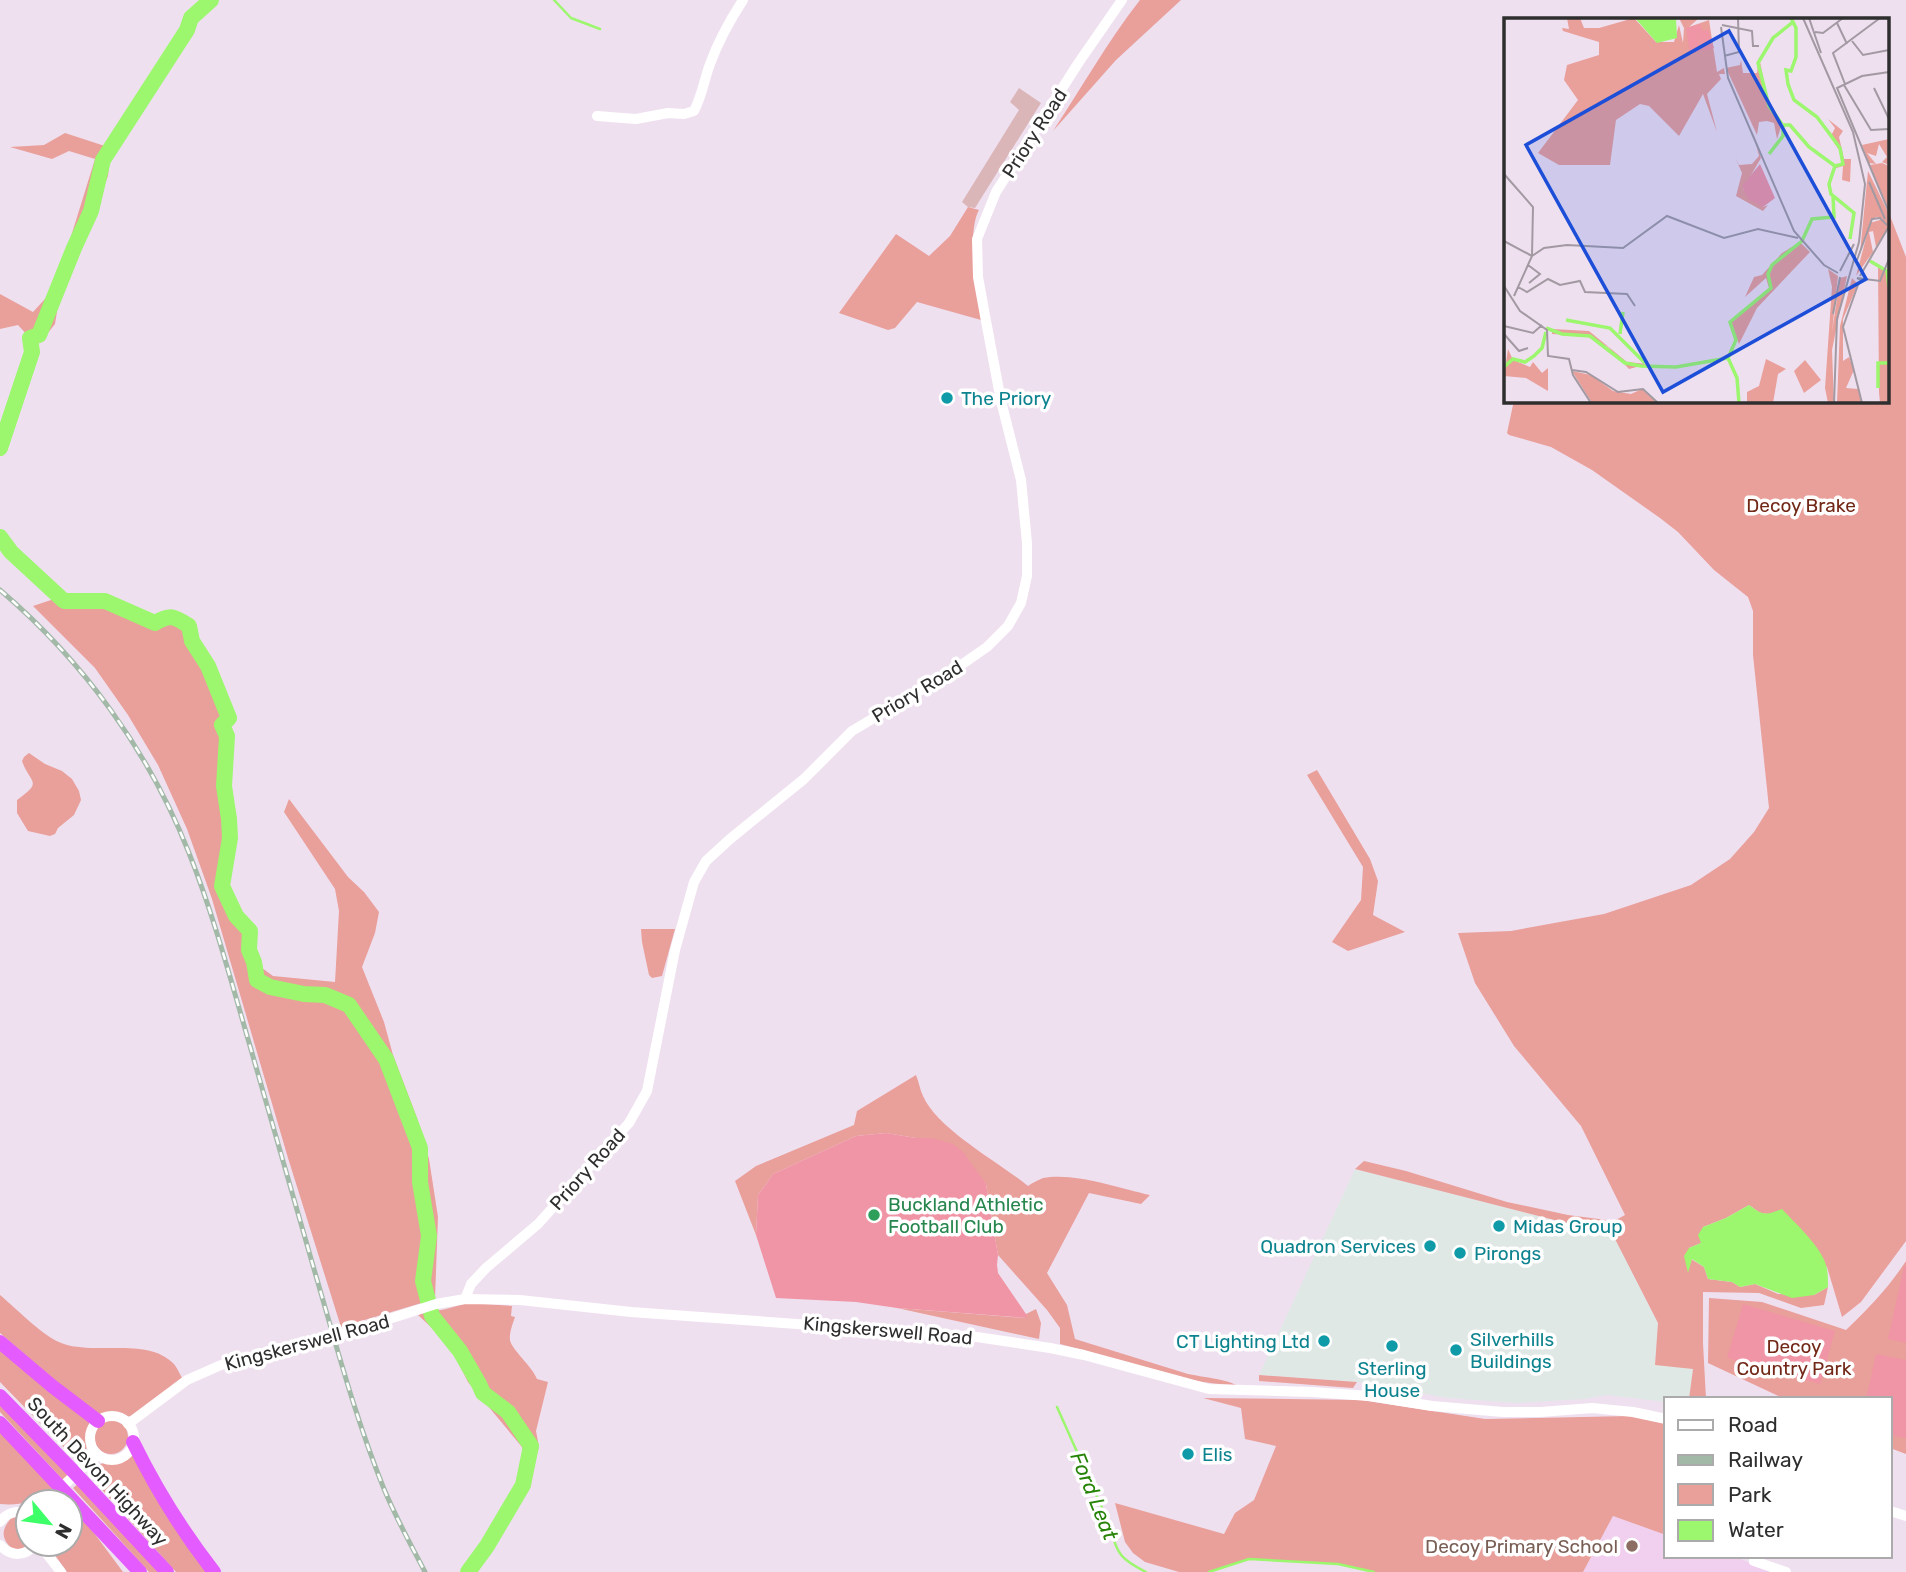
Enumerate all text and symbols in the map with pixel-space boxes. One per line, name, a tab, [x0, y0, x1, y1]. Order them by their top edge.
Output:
inset map	[1504, 18, 1888, 402]
street label: Priory Road	[997, 84, 1072, 182]
place label: The Priory	[961, 387, 1051, 410]
marker: The Priory	[939, 390, 955, 406]
park label: Decoy Brake	[1746, 494, 1856, 517]
street label: Priory Road	[868, 655, 967, 728]
street label: Priory Road	[545, 1124, 630, 1215]
place label: Buckland Athletic Football Club	[888, 1193, 1043, 1238]
marker: Buckland Athletic Football Club	[866, 1207, 882, 1223]
place label: Midas Group	[1513, 1215, 1622, 1238]
marker: Midas Group	[1491, 1218, 1507, 1234]
place label: Quadron Services	[1260, 1235, 1416, 1258]
marker: Quadron Services	[1422, 1238, 1438, 1254]
place label: Pirongs	[1474, 1242, 1541, 1265]
marker: Pirongs	[1452, 1245, 1468, 1261]
street label: Kingskerswell Road	[222, 1309, 392, 1376]
street label: Kingskerswell Road	[802, 1312, 974, 1349]
place label: Silverhills Buildings	[1470, 1328, 1554, 1373]
place label: CT Lighting Ltd	[1176, 1330, 1310, 1353]
marker: CT Lighting Ltd	[1316, 1333, 1332, 1349]
park label: Decoy Country Park	[1736, 1335, 1852, 1380]
marker: Sterling House	[1384, 1338, 1400, 1354]
marker: Silverhills Buildings	[1448, 1342, 1464, 1358]
place label: Sterling House	[1357, 1357, 1427, 1402]
street label: South Devon Highway	[23, 1392, 173, 1551]
legend	[1664, 1397, 1892, 1558]
text: Road	[1728, 1412, 1778, 1437]
place label: Elis	[1202, 1443, 1232, 1466]
marker: Elis	[1180, 1446, 1196, 1462]
text: Railway	[1728, 1447, 1803, 1472]
water label: Ford Leat	[1065, 1448, 1124, 1545]
text: Park	[1728, 1482, 1772, 1507]
north arrow	[14, 1488, 84, 1558]
text: Water	[1728, 1517, 1784, 1542]
text: N	[50, 1519, 77, 1543]
place label: Decoy Primary School	[1425, 1535, 1618, 1558]
marker: Decoy Primary School	[1624, 1538, 1640, 1554]

